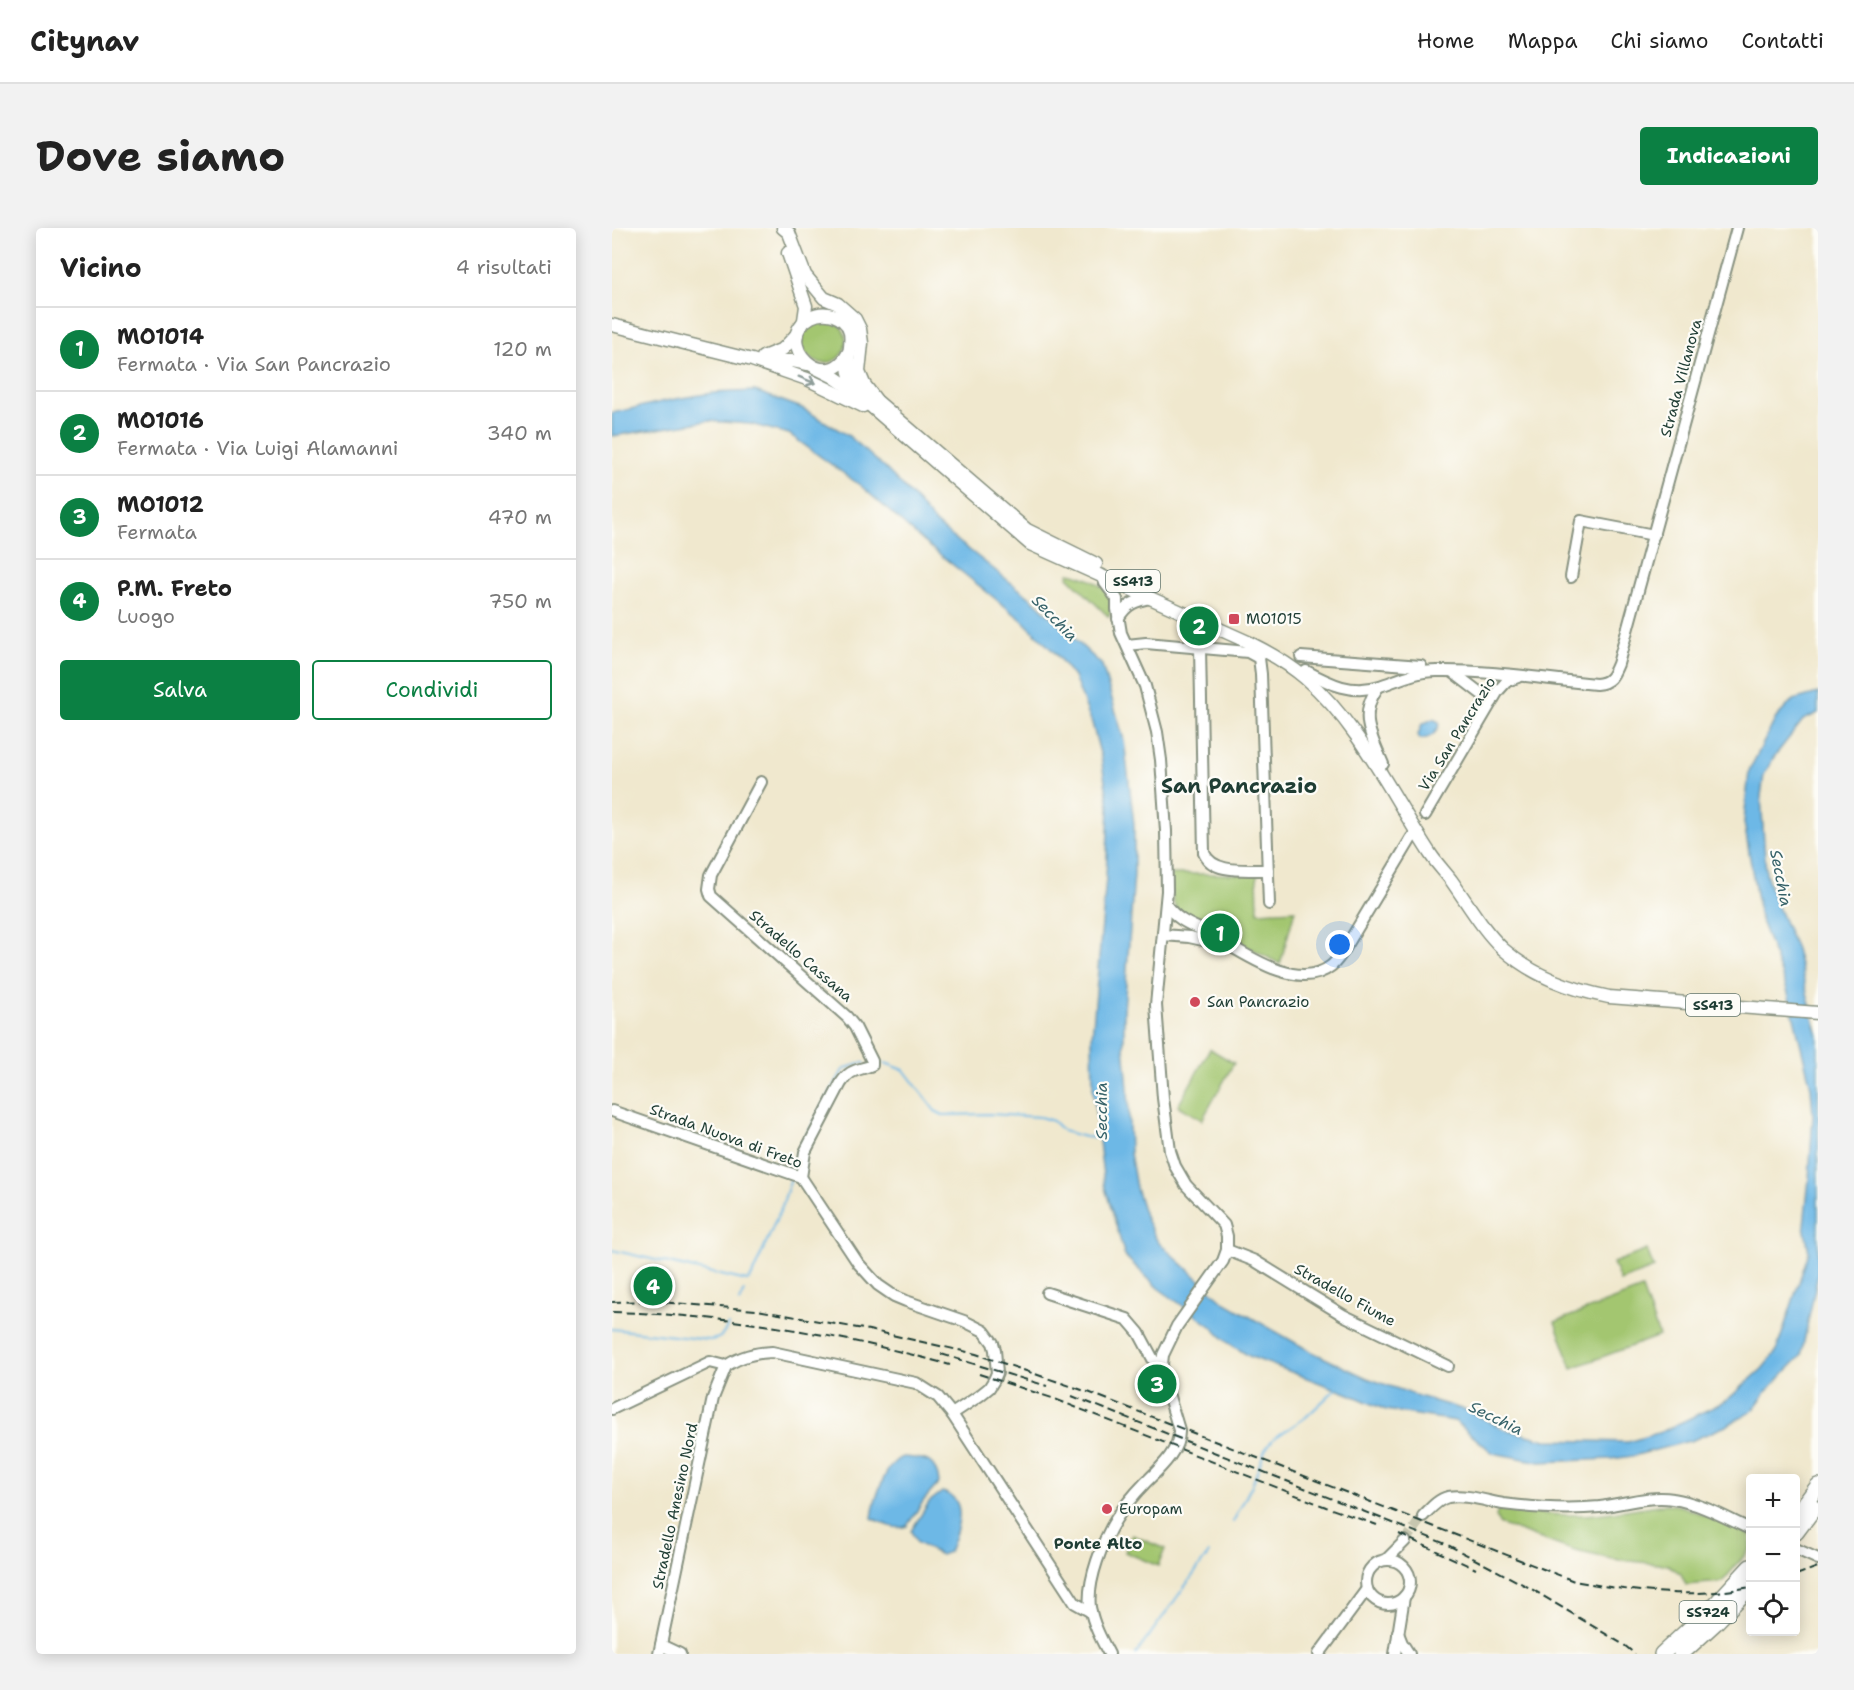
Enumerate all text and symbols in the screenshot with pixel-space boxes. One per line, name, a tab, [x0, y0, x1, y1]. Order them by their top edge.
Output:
text: Citynav	[30, 22, 139, 60]
text: Home	[1417, 27, 1475, 55]
text: Mappa	[1508, 27, 1578, 55]
text: Chi siamo	[1611, 27, 1708, 55]
text: Contatti	[1741, 27, 1824, 55]
button: Indicazioni	[1640, 127, 1818, 185]
text: Dove siamo	[36, 128, 285, 184]
text: Vicino	[60, 250, 142, 285]
text: 4 risultati	[456, 254, 552, 280]
street label: Strada Villanova	[1656, 316, 1707, 439]
text: MO1014	[117, 322, 204, 351]
text: 1	[75, 336, 84, 362]
text: 120 m	[493, 336, 552, 362]
text: Fermata · Via San Pancrazio	[117, 351, 391, 377]
one-way arrow	[797, 375, 816, 386]
text: MO1016	[117, 406, 204, 435]
text: 2	[73, 420, 87, 446]
text: 340 m	[487, 420, 552, 446]
text: Fermata · Via Luigi Alamanni	[117, 435, 398, 461]
text: MO1012	[117, 490, 204, 519]
text: 3	[73, 504, 87, 530]
text: 470 m	[488, 504, 552, 530]
text: Fermata	[117, 519, 197, 545]
road number: SS413	[1106, 570, 1160, 592]
text: P.M. Freto	[117, 574, 232, 603]
text: 4	[73, 588, 87, 614]
text: 750 m	[489, 588, 552, 614]
water label: Secchia	[1027, 590, 1083, 646]
text: Luogo	[117, 603, 175, 629]
pin: 2	[1180, 604, 1218, 648]
place label: MO1015	[1246, 609, 1302, 629]
marker: MO1015	[1227, 612, 1241, 626]
button: Salva	[60, 660, 300, 720]
button: Condividi	[312, 660, 552, 720]
street label: Via San Pancrazio	[1414, 673, 1500, 795]
district label: San Pancrazio	[1161, 772, 1317, 800]
water label: Secchia	[1765, 848, 1797, 908]
street label: Stradello Cassana	[745, 905, 857, 1007]
pin: 1	[1200, 910, 1240, 956]
your location	[1325, 930, 1354, 959]
place label: San Pancrazio	[1207, 992, 1309, 1012]
road number: SS413	[1686, 994, 1740, 1016]
marker: San Pancrazio	[1188, 995, 1202, 1009]
water label: Secchia	[1091, 1082, 1112, 1140]
street label: Strada Nuova di Freto	[647, 1099, 805, 1173]
street label: Stradello Fiume	[1291, 1259, 1399, 1331]
pin: 4	[634, 1264, 672, 1308]
pin: 3	[1138, 1362, 1176, 1406]
water label: Secchia	[1466, 1396, 1527, 1440]
street label: Stradello Anesino Nord	[648, 1421, 702, 1591]
map controls	[1746, 1474, 1800, 1636]
button: +	[1746, 1474, 1800, 1528]
place label: Europam	[1119, 1499, 1183, 1519]
marker: Europam	[1100, 1502, 1114, 1516]
button: −	[1746, 1528, 1800, 1582]
district label: Ponte Alto	[1054, 1533, 1142, 1554]
button: locate	[1746, 1582, 1800, 1636]
road number: SS724	[1680, 1601, 1736, 1623]

